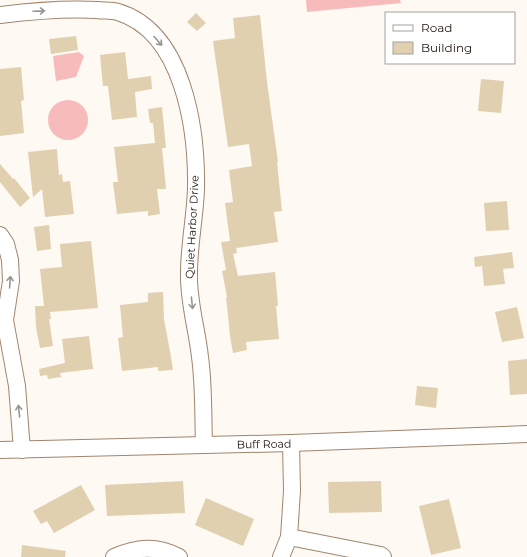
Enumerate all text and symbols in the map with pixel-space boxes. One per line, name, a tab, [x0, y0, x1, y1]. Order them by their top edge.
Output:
one-way arrow	[32, 7, 45, 14]
legend	[385, 12, 515, 64]
text: Road	[421, 20, 452, 35]
one-way arrow	[154, 36, 163, 46]
text: Building	[421, 40, 472, 55]
street label: Quiet Harbor Drive	[182, 174, 202, 279]
one-way arrow	[7, 276, 14, 289]
one-way arrow	[188, 296, 195, 309]
one-way arrow	[16, 405, 23, 418]
street label: Buff Road	[236, 437, 292, 451]

